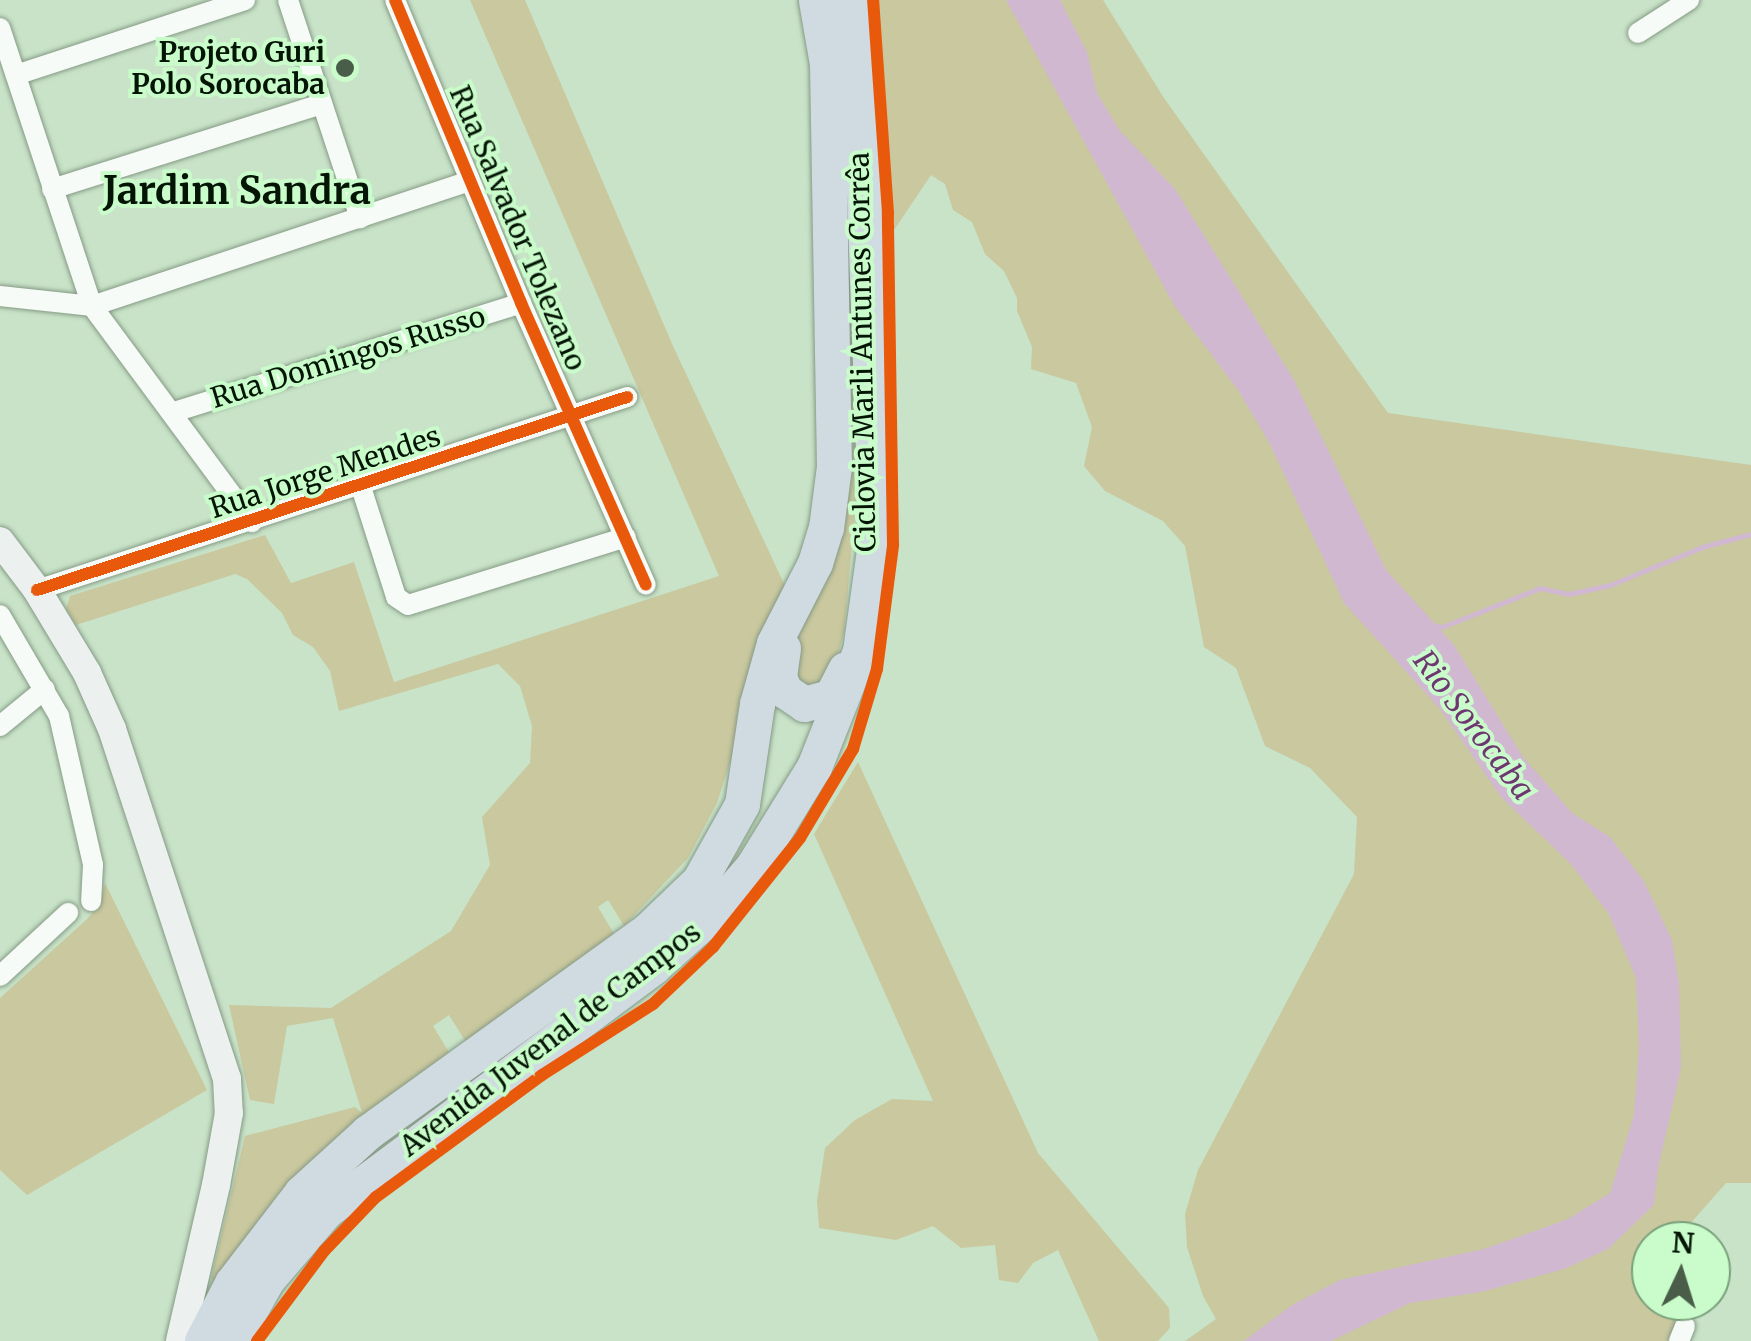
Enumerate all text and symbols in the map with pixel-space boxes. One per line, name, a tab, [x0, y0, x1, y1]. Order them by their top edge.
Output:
place label: Projeto Guri Polo Sorocaba	[131, 35, 325, 101]
marker: Projeto Guri Polo Sorocaba	[334, 57, 356, 79]
street label: Rua Salvador Tolezano	[443, 81, 593, 375]
street label: Ciclovia Marli Antunes Corrêa	[842, 152, 882, 552]
district label: Jardim Sandra	[103, 168, 371, 214]
street label: Rua Domingos Russo	[207, 299, 489, 415]
street label: Rua Jorge Mendes	[206, 419, 444, 525]
water label: Rio Sorocaba	[1406, 643, 1542, 807]
street label: Avenida Juvenal de Campos	[393, 915, 707, 1163]
north arrow	[1631, 1221, 1731, 1321]
text: N	[1671, 1224, 1695, 1262]

